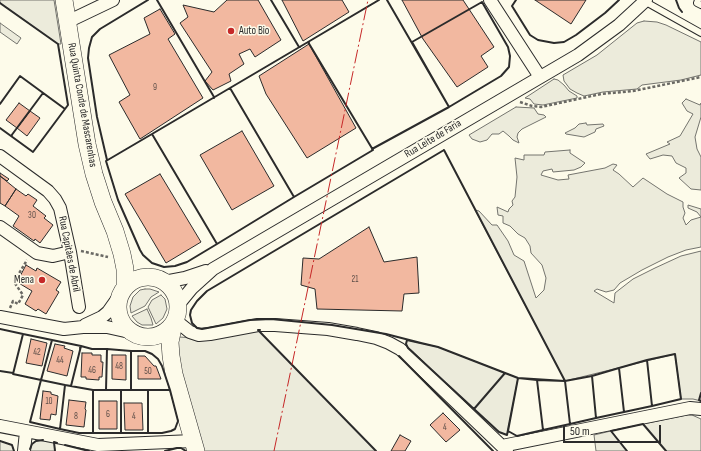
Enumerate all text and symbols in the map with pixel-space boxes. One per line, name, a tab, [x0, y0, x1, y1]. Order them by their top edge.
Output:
place label: Auto Bio	[239, 24, 269, 38]
marker: Auto Bio	[226, 26, 236, 36]
street label: Rua Quinta Conde de Mascarenhas	[65, 42, 99, 168]
house number: 9	[153, 83, 157, 93]
street label: Rua Leite de Faria	[402, 117, 464, 161]
house number: 30	[28, 211, 36, 221]
street label: Rua Capitães de Abril	[55, 215, 83, 293]
place label: Mena	[14, 273, 34, 287]
marker: Mena	[37, 275, 47, 285]
house number: 21	[352, 275, 358, 285]
house number: 42	[33, 348, 41, 358]
house number: 44	[56, 356, 64, 366]
house number: 48	[115, 362, 123, 372]
house number: 46	[88, 366, 96, 376]
house number: 50	[144, 367, 152, 377]
house number: 10	[45, 397, 53, 407]
house number: 6	[106, 410, 110, 420]
house number: 8	[74, 412, 78, 422]
house number: 4	[132, 412, 136, 422]
scale bar	[565, 417, 663, 443]
house number: 4	[443, 423, 447, 433]
text: 50 m	[570, 424, 590, 439]

